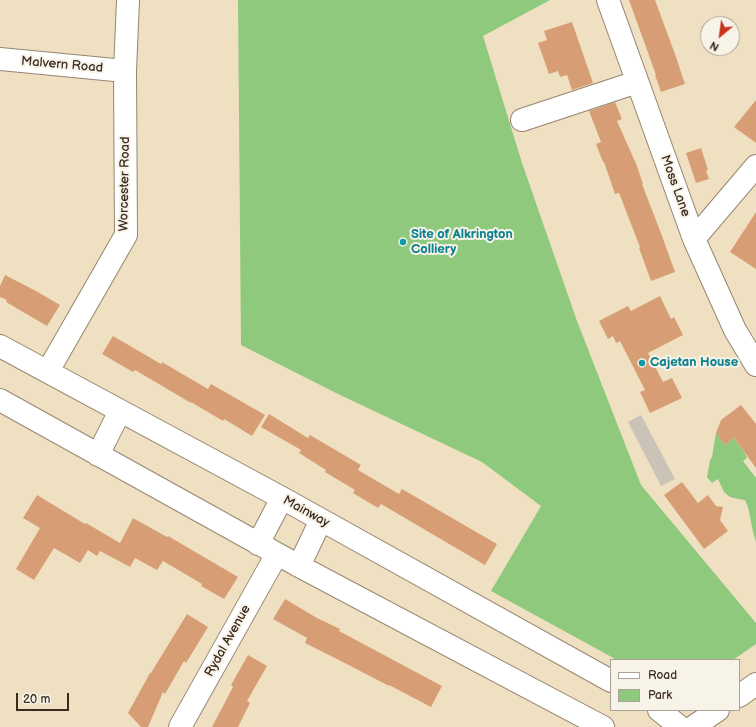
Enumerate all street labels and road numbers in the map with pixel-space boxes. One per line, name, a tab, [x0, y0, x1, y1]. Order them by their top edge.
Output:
street label: Malvern Road	[20, 54, 104, 76]
street label: Worcester Road	[116, 136, 134, 232]
street label: Moss Lane	[657, 153, 693, 219]
street label: Mainway	[280, 493, 332, 531]
street label: Rydal Avenue	[202, 602, 254, 680]

